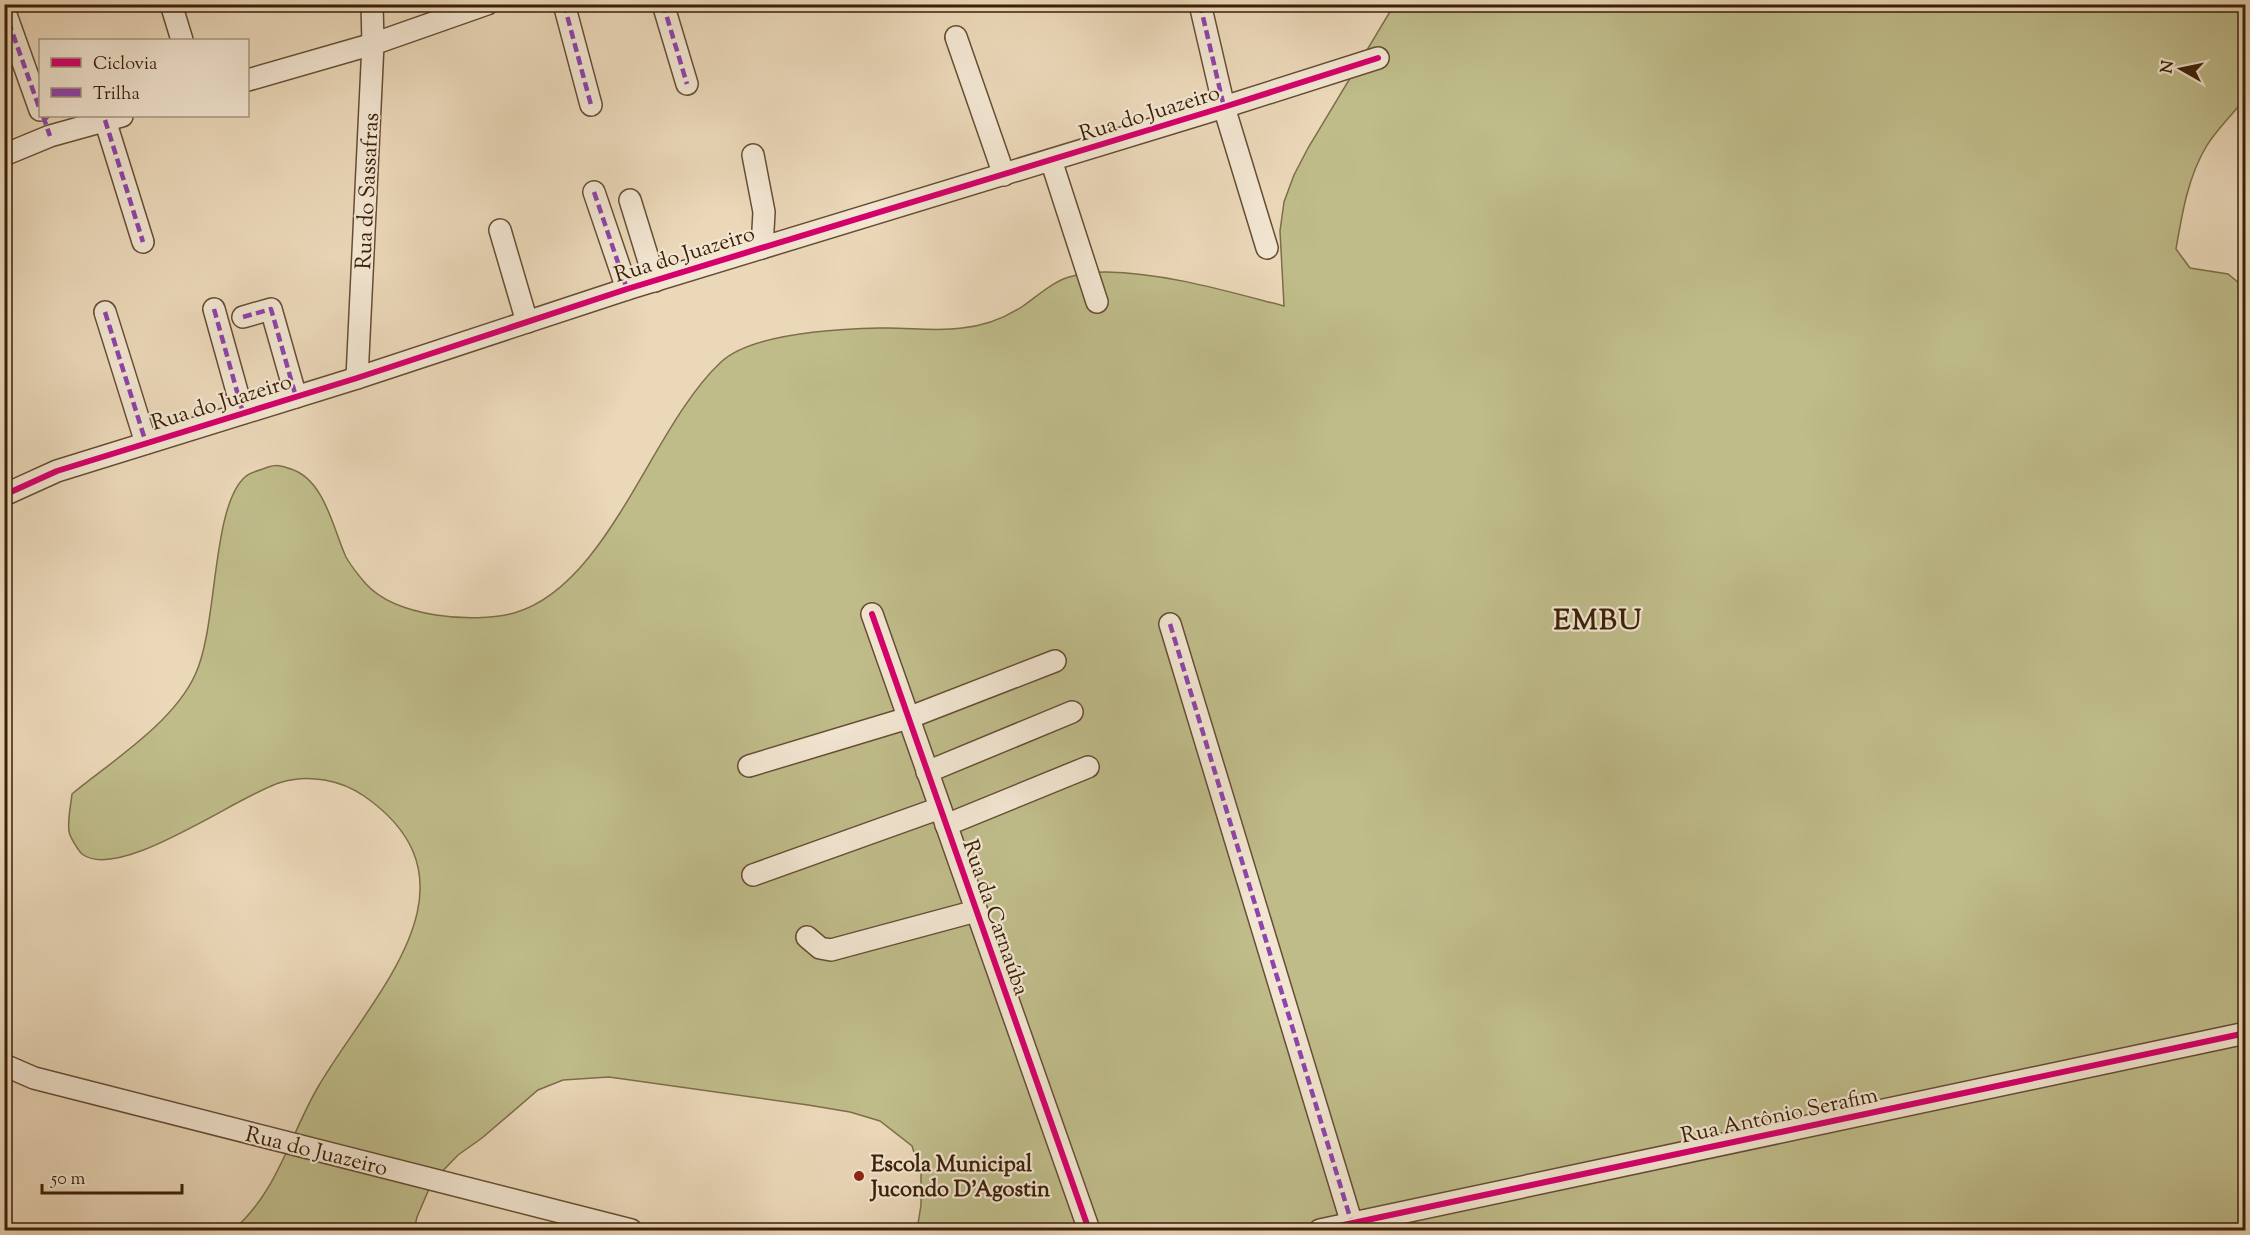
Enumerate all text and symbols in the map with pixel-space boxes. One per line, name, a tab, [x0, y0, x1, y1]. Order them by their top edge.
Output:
legend	[39, 39, 249, 117]
north arrow	[2151, 39, 2211, 99]
text: Ciclovia	[93, 52, 157, 78]
text: N	[2156, 59, 2181, 75]
street label: Rua do Juazeiro	[1075, 78, 1224, 151]
text: Trilha	[93, 82, 140, 108]
street label: Rua do Sassafras	[349, 112, 389, 270]
street label: Rua do Juazeiro	[610, 219, 759, 292]
street label: Rua do Juazeiro	[147, 367, 296, 440]
district label: EMBU	[1553, 602, 1643, 642]
street label: Rua da Carnaúba	[953, 836, 1036, 1000]
street label: Rua Antônio Serafim	[1678, 1080, 1881, 1153]
street label: Rua do Juazeiro	[242, 1120, 391, 1186]
place label: Escola Municipal Jucondo D'Agostin	[869, 1150, 1050, 1207]
scale bar	[42, 1157, 182, 1195]
text: 50 m	[50, 1167, 86, 1193]
marker: Escola Municipal Jucondo D'Agostin	[852, 1169, 866, 1183]

